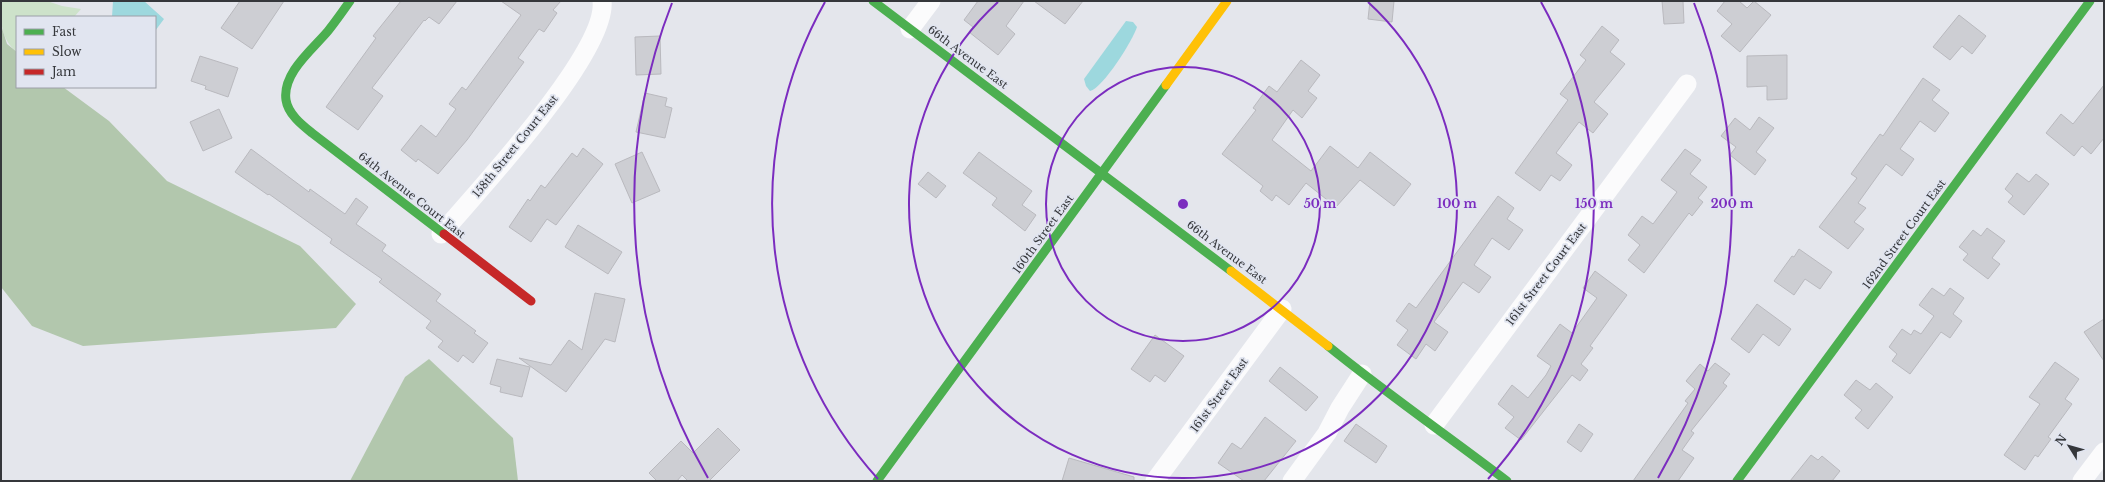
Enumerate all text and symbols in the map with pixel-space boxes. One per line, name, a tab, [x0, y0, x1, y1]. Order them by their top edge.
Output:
legend	[16, 16, 156, 88]
street label: 66th Avenue East	[925, 22, 1012, 92]
text: Fast	[52, 24, 77, 39]
text: Slow	[52, 44, 82, 59]
text: Jam	[50, 64, 76, 79]
street label: 158th Street Court East	[469, 91, 561, 200]
street label: 64th Avenue Court East	[356, 149, 469, 242]
street label: 162nd Street Court East	[1859, 176, 1949, 292]
street label: 160th Street East	[1010, 191, 1077, 276]
text: 50 m	[1304, 196, 1337, 211]
text: 100 m	[1437, 196, 1478, 211]
text: 150 m	[1575, 196, 1614, 211]
text: 200 m	[1711, 196, 1754, 211]
centre of rings	[1176, 197, 1190, 211]
street label: 66th Avenue East	[1184, 217, 1271, 287]
street label: 161st Street Court East	[1503, 219, 1590, 328]
street label: 161st Street East	[1187, 354, 1251, 435]
north arrow	[2049, 426, 2089, 466]
text: N	[2052, 431, 2070, 448]

